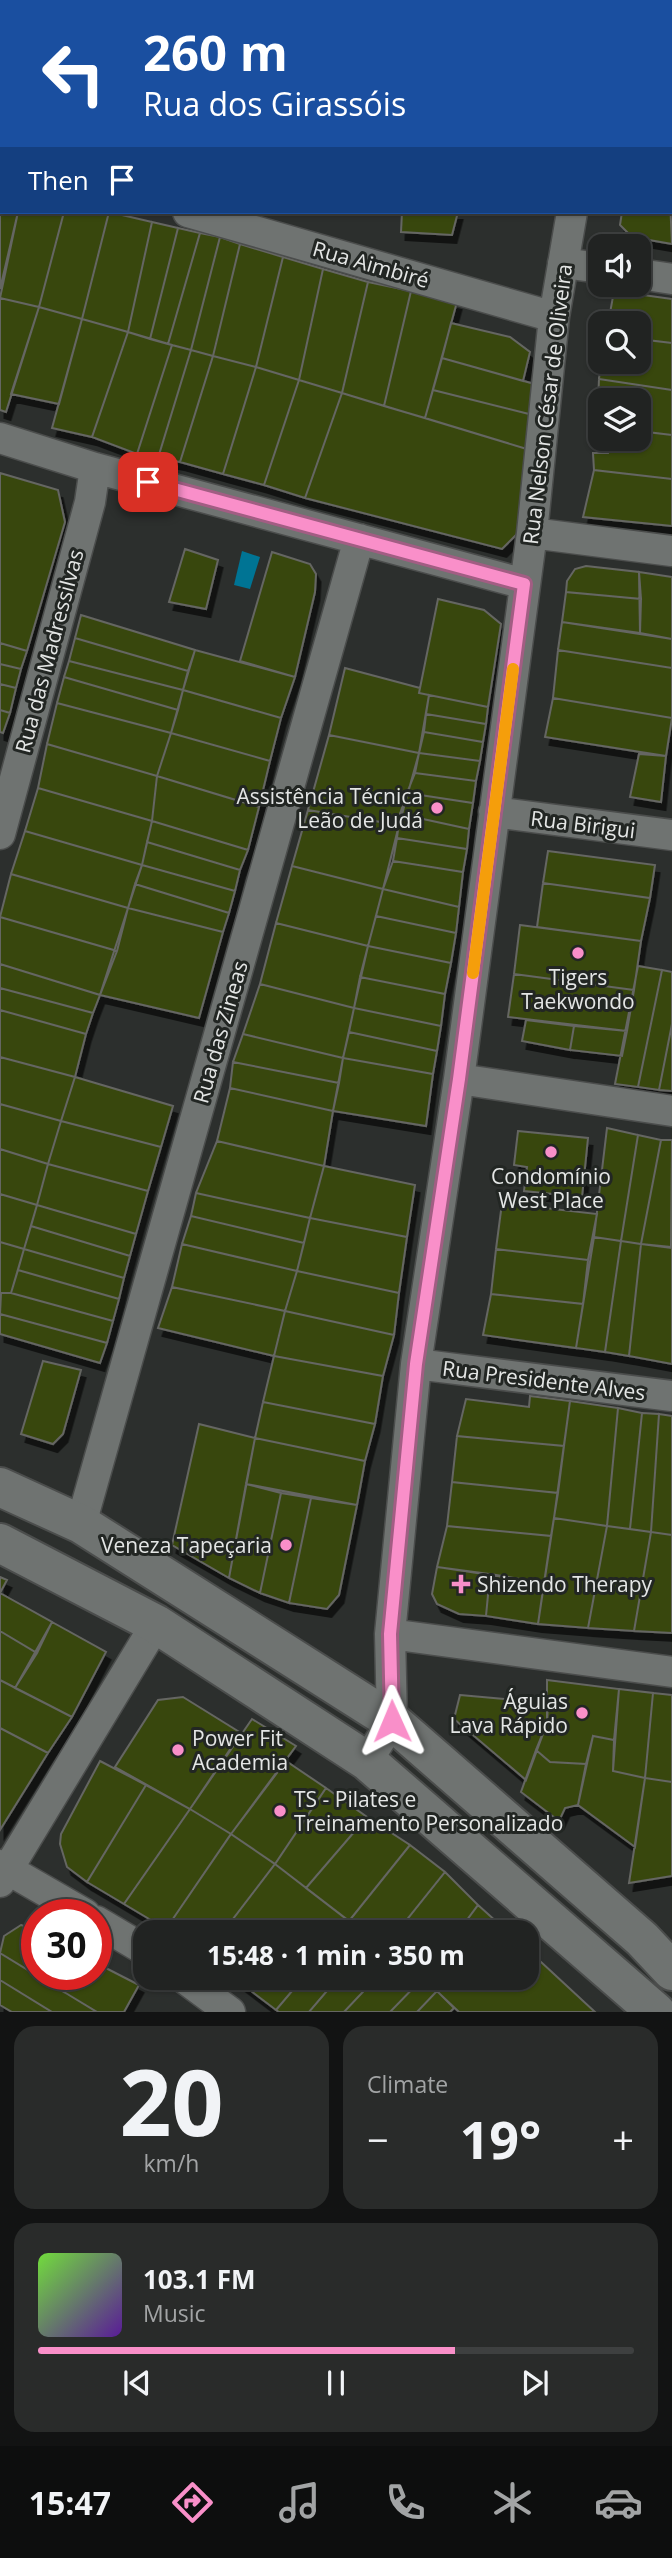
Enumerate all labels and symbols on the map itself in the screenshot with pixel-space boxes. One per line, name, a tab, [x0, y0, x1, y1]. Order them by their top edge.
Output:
street label: Rua Aimbiré	[310, 234, 432, 294]
street label: Rua Nelson César de Oliveira	[516, 262, 578, 546]
pin	[118, 452, 178, 512]
street label: Rua das Madressilvas	[8, 546, 90, 756]
place label: Assistência Técnica Leão de Judá	[236, 782, 423, 834]
marker: Assistência Técnica Leão de Judá	[429, 800, 445, 816]
street label: Rua Birigui	[529, 804, 637, 844]
marker: Tigers Taekwondo	[570, 945, 586, 961]
street label: Rua das Zineas	[186, 958, 254, 1106]
place label: Tigers Taekwondo	[521, 963, 635, 1015]
marker: Condomínio West Place	[543, 1144, 559, 1160]
place label: Condomínio West Place	[491, 1162, 611, 1214]
street label: Rua Presidente Alves	[441, 1354, 647, 1406]
place label: Veneza Tapeçaria	[101, 1531, 272, 1559]
marker: Veneza Tapeçaria	[278, 1537, 294, 1553]
place label: Shizendo Therapy	[477, 1570, 652, 1598]
marker: Shizendo Therapy	[451, 1574, 471, 1594]
position arrow	[355, 1684, 429, 1758]
place label: Águias Lava Rápido	[449, 1687, 568, 1739]
marker: Águias Lava Rápido	[574, 1705, 590, 1721]
place label: Power Fit Academia	[192, 1724, 288, 1776]
marker: Power Fit Academia	[170, 1742, 186, 1758]
place label: TS - Pilates e Treinamento Personalizado	[294, 1785, 563, 1837]
marker: TS - Pilates e Treinamento Personalizado	[272, 1803, 288, 1819]
speed limit sign: 30	[21, 1899, 112, 1990]

